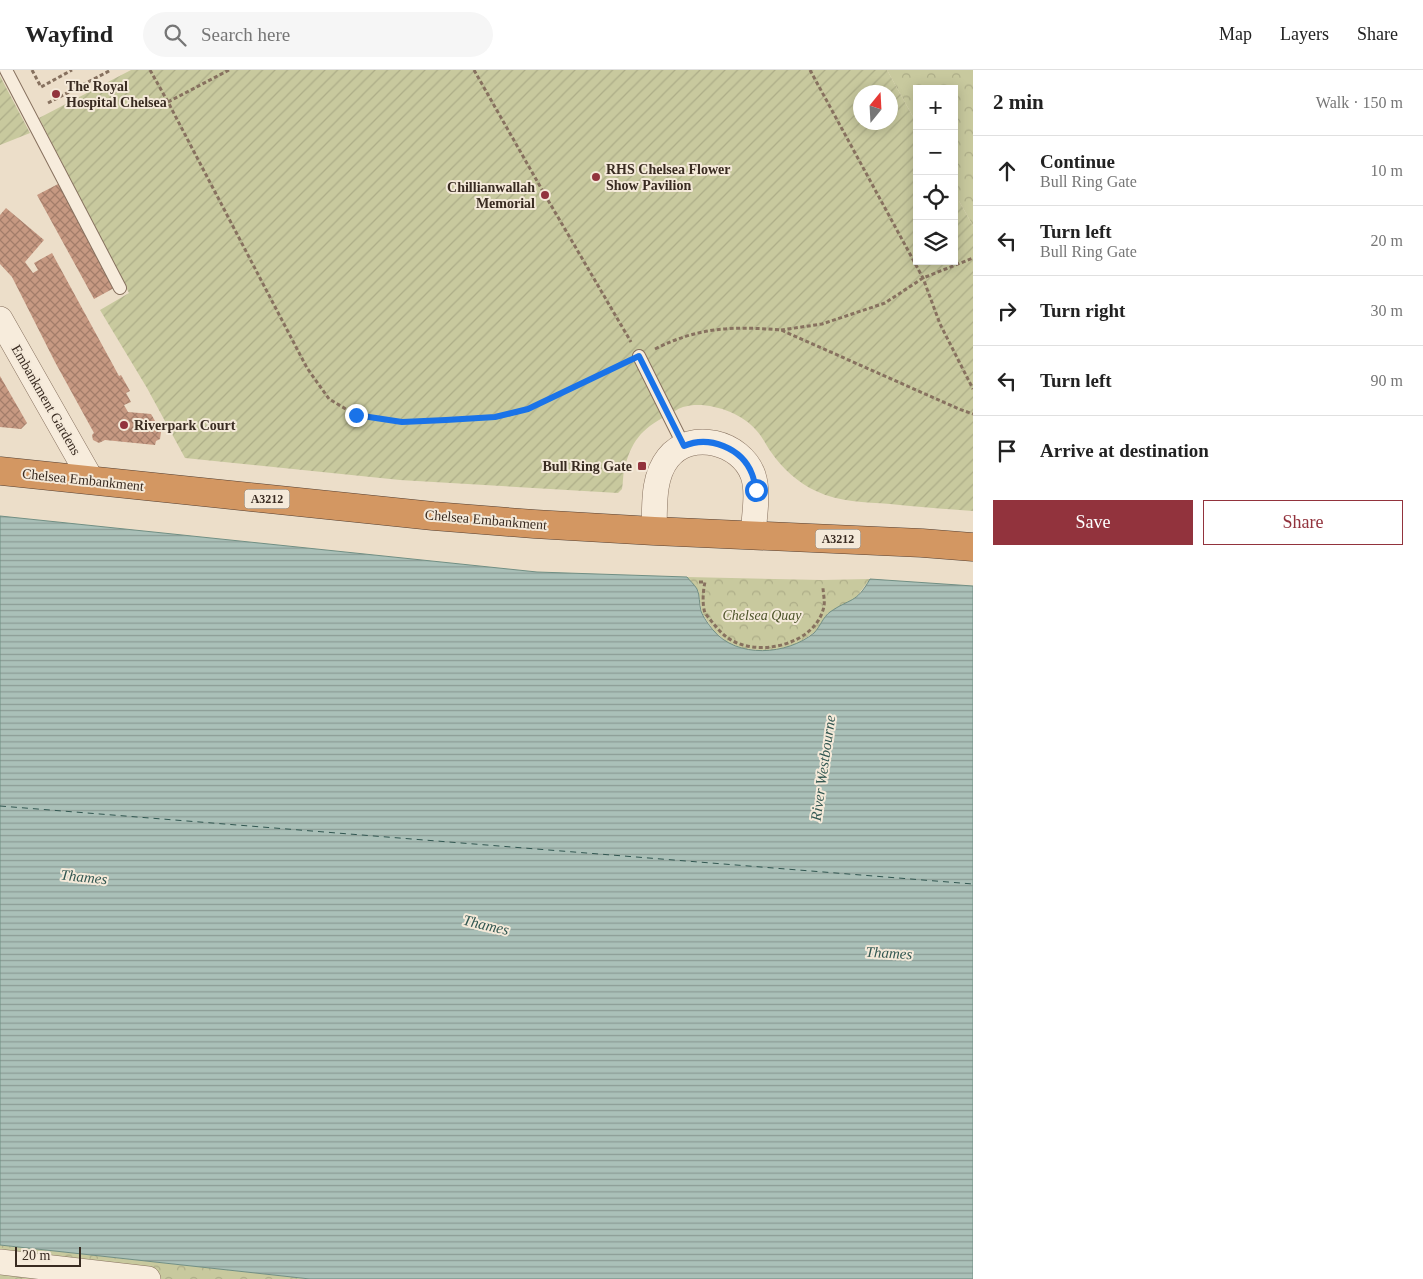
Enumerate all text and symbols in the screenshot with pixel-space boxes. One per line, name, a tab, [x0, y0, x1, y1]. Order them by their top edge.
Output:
search box	[143, 12, 493, 57]
text: Wayfind	[25, 21, 113, 47]
icon: search	[161, 21, 189, 49]
text: Search here	[201, 24, 290, 45]
text: Map	[1219, 24, 1252, 44]
text: Layers	[1280, 24, 1329, 44]
text: Share	[1357, 24, 1398, 44]
place label: The Royal Hospital Chelsea	[66, 79, 167, 110]
north arrow	[853, 85, 898, 130]
map controls	[913, 85, 958, 265]
button: +	[913, 85, 958, 130]
marker: The Royal Hospital Chelsea	[50, 88, 62, 100]
text: 2 min	[993, 90, 1044, 114]
text: Walk · 150 m	[1316, 94, 1403, 111]
button: −	[913, 130, 958, 175]
text: Continue	[1040, 151, 1115, 172]
icon: ahead	[993, 157, 1021, 185]
place label: RHS Chelsea Flower Show Pavilion	[606, 162, 730, 193]
text: 10 m	[1371, 162, 1403, 179]
marker: RHS Chelsea Flower Show Pavilion	[590, 171, 602, 183]
text: Bull Ring Gate	[1040, 173, 1137, 190]
button: locate	[913, 175, 958, 220]
place label: Chillianwallah Memorial	[447, 180, 535, 211]
marker: Chillianwallah Memorial	[539, 189, 551, 201]
button: layers	[913, 220, 958, 265]
text: Turn left	[1040, 221, 1112, 242]
icon: left	[993, 227, 1021, 255]
text: 20 m	[1371, 232, 1403, 249]
text: Bull Ring Gate	[1040, 243, 1137, 260]
icon: right	[993, 297, 1021, 325]
text: Turn right	[1040, 300, 1125, 321]
text: 30 m	[1371, 302, 1403, 319]
street label: Embankment Gardens	[8, 342, 84, 458]
icon: left	[993, 367, 1021, 395]
text: Turn left	[1040, 370, 1112, 391]
text: 90 m	[1371, 372, 1403, 389]
route end	[345, 404, 368, 427]
place label: Riverpark Court	[134, 418, 236, 433]
marker: Riverpark Court	[118, 419, 130, 431]
icon: arrive	[993, 437, 1021, 465]
text: Arrive at destination	[1040, 440, 1209, 461]
place label: Bull Ring Gate	[543, 459, 632, 474]
marker: Bull Ring Gate	[636, 460, 648, 472]
street label: Chelsea Embankment	[21, 466, 145, 494]
route start	[745, 479, 768, 502]
road number: A3212	[244, 489, 290, 508]
button: Save	[993, 500, 1193, 545]
button: Share	[1203, 500, 1403, 545]
street label: Chelsea Embankment	[424, 507, 548, 533]
road number: A3212	[816, 529, 860, 548]
park label: Chelsea Quay	[723, 608, 802, 623]
water label: River Westbourne	[808, 714, 838, 823]
water label: Thames	[60, 867, 108, 887]
water label: Thames	[461, 912, 511, 938]
water label: Thames	[865, 944, 913, 962]
scale bar	[15, 1244, 81, 1267]
text: 20 m	[22, 1248, 50, 1263]

